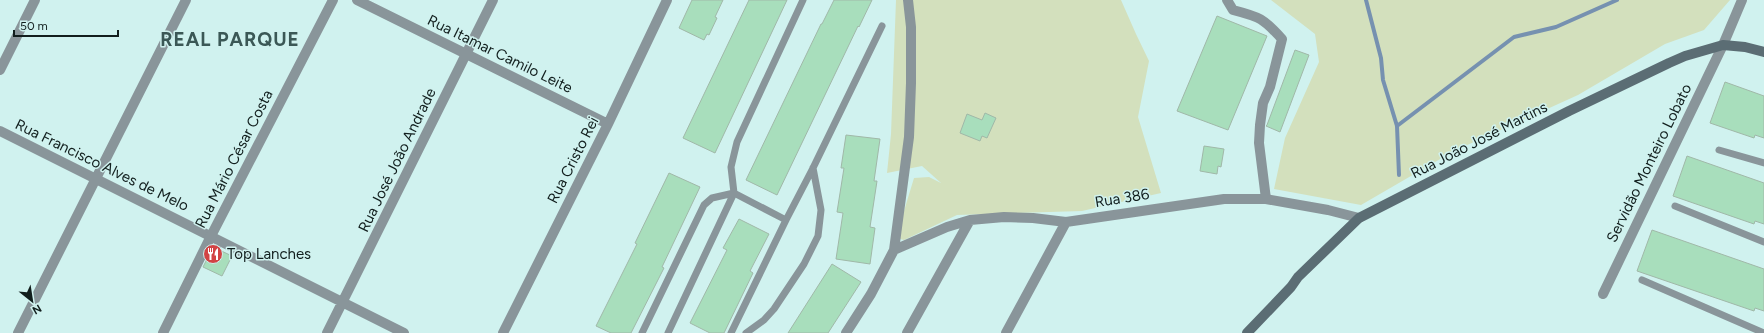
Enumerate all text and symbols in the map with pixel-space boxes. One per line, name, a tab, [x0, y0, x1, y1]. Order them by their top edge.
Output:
street label: Rua Itamar Camilo Leite	[424, 11, 576, 97]
scale bar	[14, 12, 118, 38]
text: 50 m	[20, 19, 48, 33]
district label: REAL PARQUE	[160, 28, 300, 51]
street label: Servidão Monteiro Lobato	[1603, 80, 1695, 245]
street label: Rua José João Andrade	[354, 85, 440, 235]
street label: Rua Mário César Costa	[191, 87, 277, 231]
street label: Rua João José Martins	[1408, 98, 1550, 182]
street label: Rua Cristo Rei	[544, 114, 602, 206]
street label: Rua Francisco Alves de Melo	[12, 115, 192, 215]
street label: Rua 386	[1093, 185, 1151, 211]
restaurant icon: Top Lanches	[202, 243, 224, 265]
place label: Top Lanches	[227, 245, 311, 263]
north arrow	[12, 281, 52, 321]
text: N	[30, 301, 44, 317]

